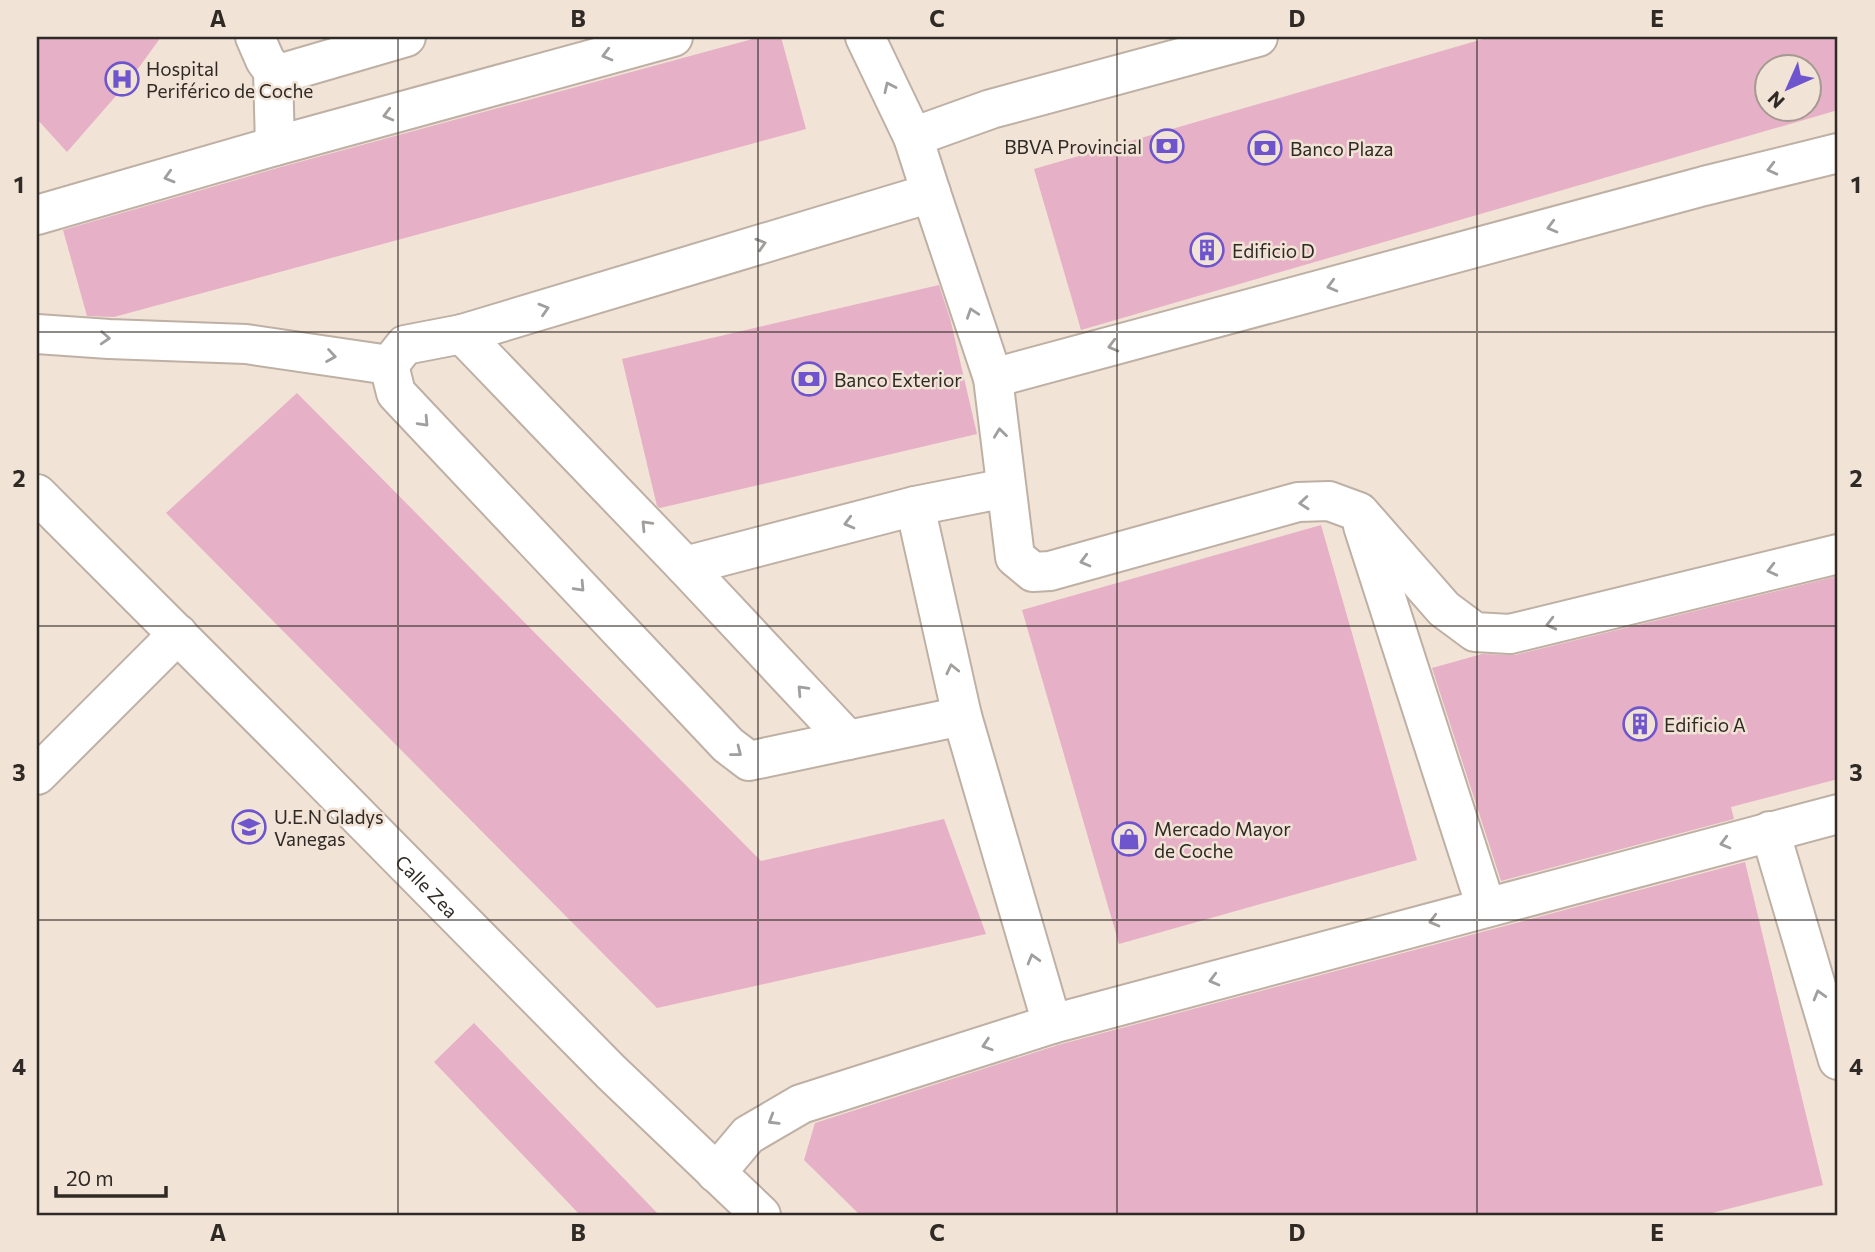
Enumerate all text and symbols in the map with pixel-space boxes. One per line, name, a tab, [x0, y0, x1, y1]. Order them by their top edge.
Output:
text: A	[210, 4, 227, 32]
text: B	[570, 4, 586, 32]
text: C	[929, 4, 945, 32]
text: D	[1289, 4, 1306, 32]
text: E	[1650, 4, 1664, 32]
one-way arrow	[601, 47, 613, 61]
north arrow	[1752, 52, 1822, 122]
place label: Hospital Periférico de Coche	[146, 57, 313, 102]
hospital icon: Hospital Periférico de Coche	[103, 60, 141, 98]
one-way arrow	[883, 82, 897, 94]
text: N	[1762, 87, 1789, 114]
one-way arrow	[382, 107, 394, 121]
bank icon: BBVA Provincial	[1148, 127, 1186, 165]
bank icon: Banco Plaza	[1246, 129, 1284, 167]
place label: BBVA Provincial	[1004, 135, 1142, 158]
place label: Banco Plaza	[1290, 137, 1394, 160]
one-way arrow	[1766, 161, 1778, 175]
one-way arrow	[163, 168, 175, 183]
text: 1	[14, 170, 24, 198]
text: 1	[1851, 170, 1861, 198]
one-way arrow	[1546, 219, 1558, 233]
building icon: Edificio D	[1188, 231, 1226, 269]
one-way arrow	[755, 237, 767, 252]
place label: Edificio D	[1232, 239, 1315, 262]
one-way arrow	[1327, 278, 1339, 293]
one-way arrow	[537, 303, 549, 318]
one-way arrow	[966, 308, 980, 320]
one-way arrow	[100, 331, 111, 346]
one-way arrow	[1107, 338, 1119, 352]
one-way arrow	[325, 349, 337, 364]
bank icon: Banco Exterior	[790, 360, 828, 398]
place label: Banco Exterior	[834, 368, 962, 391]
one-way arrow	[415, 414, 428, 427]
one-way arrow	[992, 427, 1007, 439]
text: 2	[12, 464, 26, 492]
text: 2	[1849, 464, 1863, 492]
one-way arrow	[1299, 495, 1310, 510]
one-way arrow	[843, 515, 855, 529]
one-way arrow	[641, 520, 654, 533]
one-way arrow	[1079, 553, 1091, 567]
one-way arrow	[1766, 562, 1778, 576]
one-way arrow	[571, 579, 584, 592]
one-way arrow	[1545, 616, 1557, 630]
one-way arrow	[945, 663, 960, 675]
one-way arrow	[797, 685, 810, 698]
building icon: Edificio A	[1621, 705, 1659, 743]
place label: Edificio A	[1664, 713, 1746, 736]
one-way arrow	[729, 743, 741, 756]
text: 3	[12, 758, 26, 786]
text: 3	[1849, 758, 1863, 786]
place label: U.E.N Gladys Vanegas	[274, 805, 384, 850]
school or university icon: U.E.N Gladys Vanegas	[230, 808, 268, 846]
place label: Mercado Mayor de Coche	[1154, 817, 1291, 862]
shop icon: Mercado Mayor de Coche	[1110, 820, 1148, 858]
one-way arrow	[1719, 835, 1731, 849]
street label: Calle Zea	[391, 850, 463, 922]
one-way arrow	[1428, 913, 1440, 927]
one-way arrow	[1026, 953, 1041, 965]
one-way arrow	[1209, 972, 1221, 986]
one-way arrow	[1812, 989, 1827, 1001]
one-way arrow	[981, 1036, 993, 1051]
text: 4	[12, 1052, 26, 1080]
text: 4	[1849, 1052, 1863, 1080]
one-way arrow	[767, 1112, 780, 1125]
scale bar	[56, 1154, 166, 1198]
text: 20 m	[66, 1165, 114, 1190]
text: A	[210, 1218, 227, 1246]
text: B	[570, 1218, 586, 1246]
text: C	[929, 1218, 945, 1246]
text: D	[1289, 1218, 1306, 1246]
text: E	[1650, 1218, 1664, 1246]

